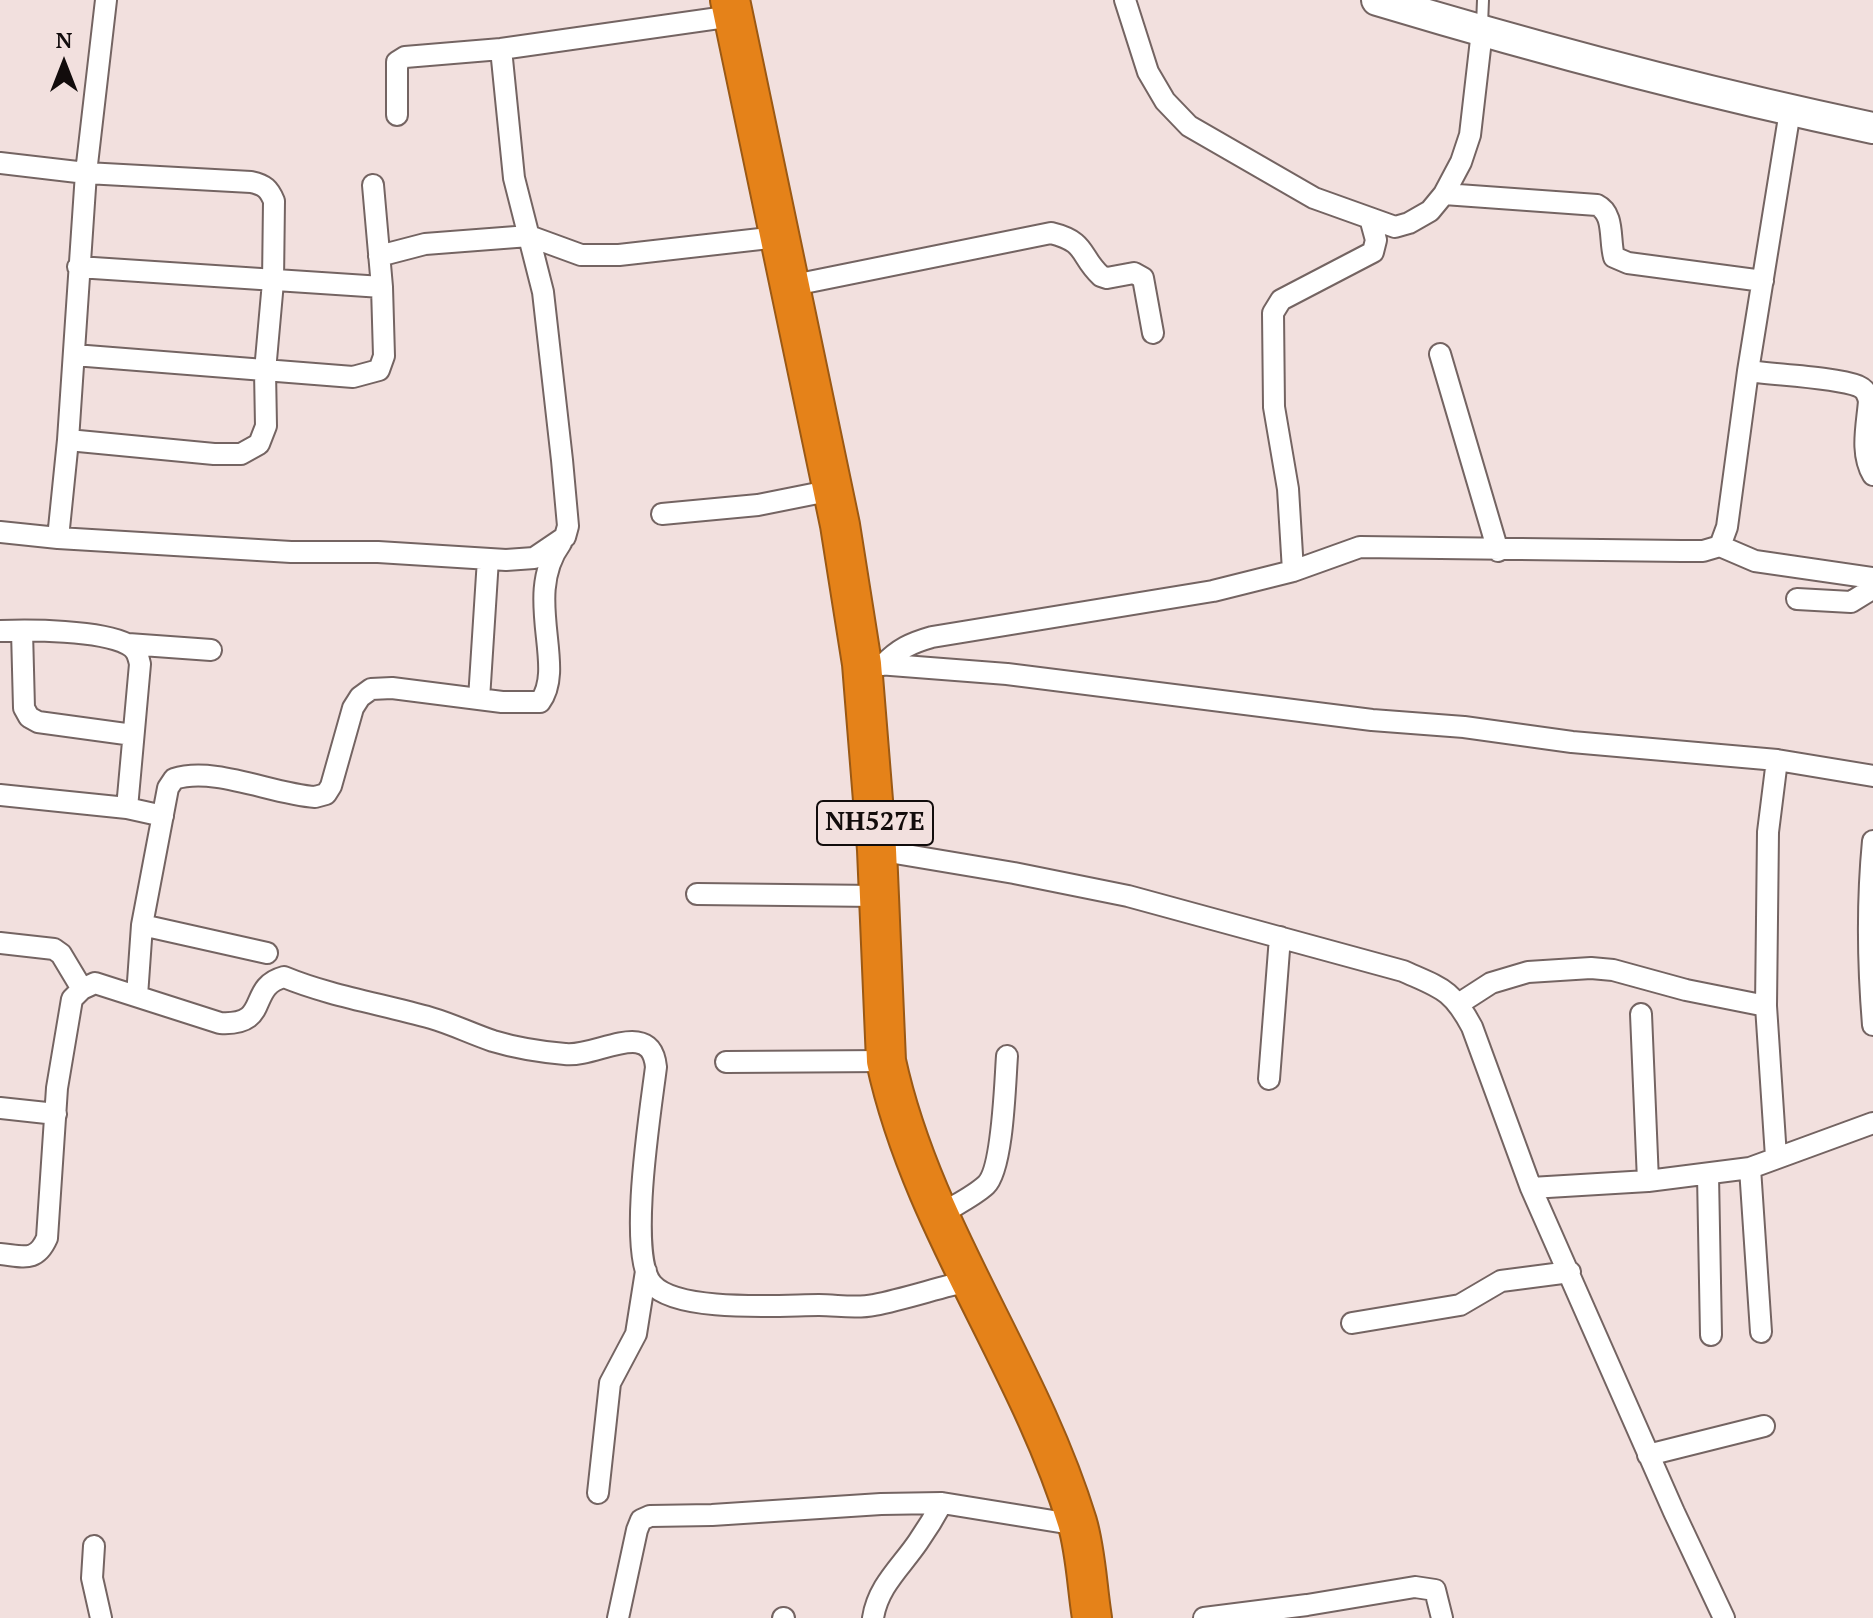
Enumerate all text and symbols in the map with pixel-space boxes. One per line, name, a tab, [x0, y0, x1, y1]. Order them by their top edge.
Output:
north arrow	[24, 24, 104, 104]
text: N	[56, 25, 72, 54]
road number: NH527E	[817, 801, 933, 845]

